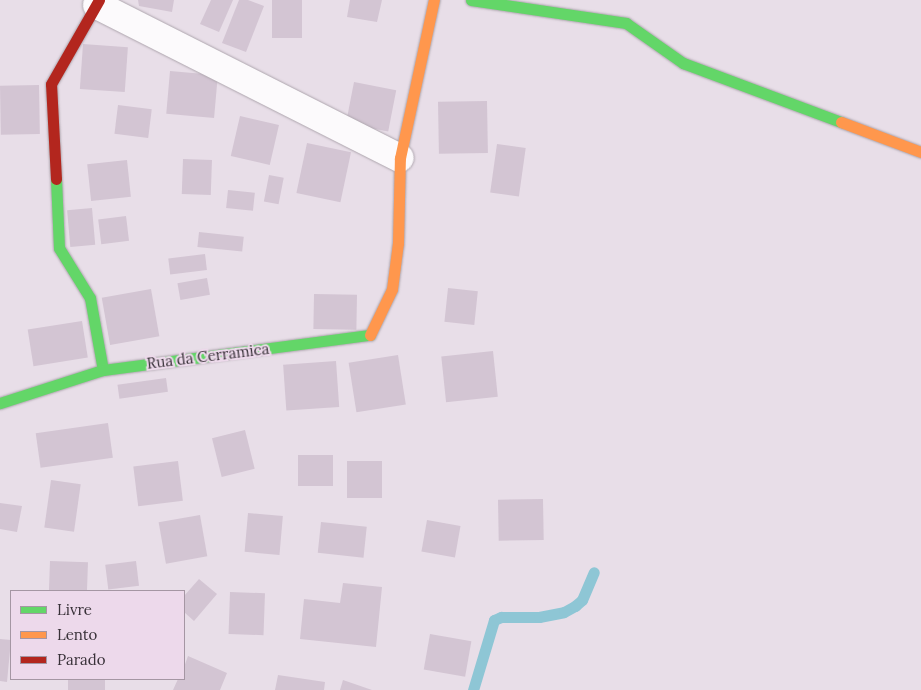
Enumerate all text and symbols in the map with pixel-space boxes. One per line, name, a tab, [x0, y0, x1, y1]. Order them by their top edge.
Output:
street label: Rua da Cerramica	[146, 340, 270, 372]
legend	[10, 590, 185, 680]
text: Livre	[57, 600, 92, 619]
text: Lento	[57, 625, 97, 644]
text: Parado	[57, 650, 106, 669]

